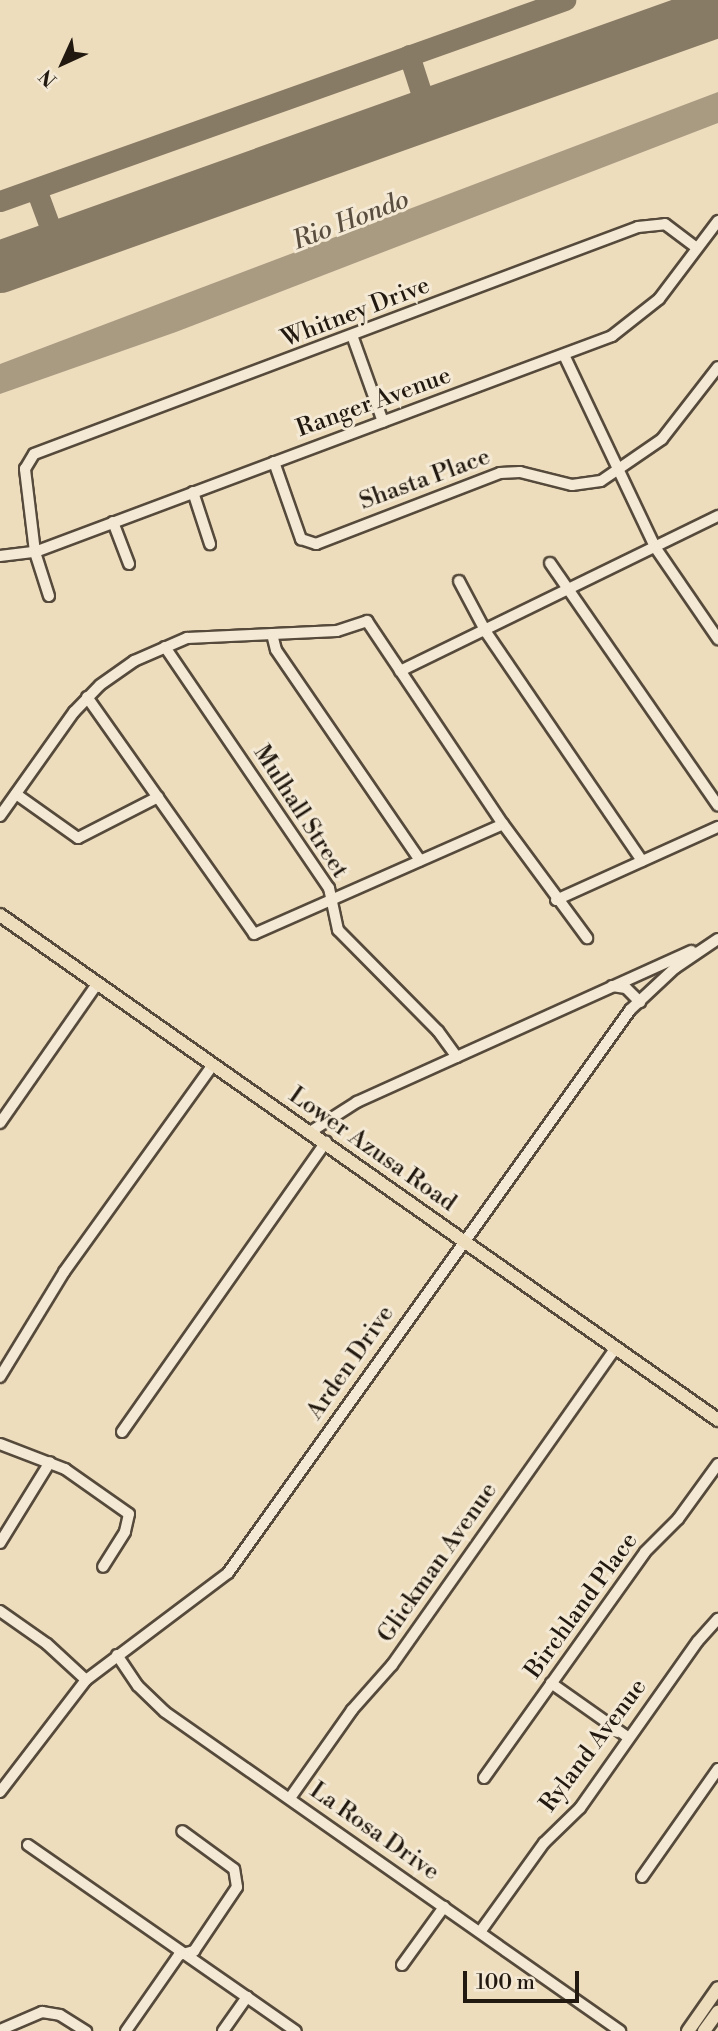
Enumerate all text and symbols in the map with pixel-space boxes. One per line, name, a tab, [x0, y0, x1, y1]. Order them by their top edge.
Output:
north arrow	[28, 28, 98, 98]
text: N	[34, 64, 62, 92]
water label: Rio Hondo	[288, 185, 414, 257]
street label: Whitney Drive	[278, 272, 434, 354]
street label: Ranger Avenue	[293, 362, 455, 444]
street label: Shasta Place	[356, 443, 494, 517]
street label: Mulhall Street	[246, 740, 354, 884]
street label: Lower Azusa Road	[283, 1082, 461, 1218]
street label: Arden Drive	[301, 1300, 401, 1426]
street label: Glickman Avenue	[372, 1477, 504, 1649]
street label: Birchland Place	[519, 1528, 645, 1684]
street label: Ryland Avenue	[535, 1674, 653, 1818]
street label: La Rosa Drive	[304, 1777, 444, 1887]
scale bar	[466, 1958, 582, 2002]
text: 100 m	[476, 1970, 535, 1996]

